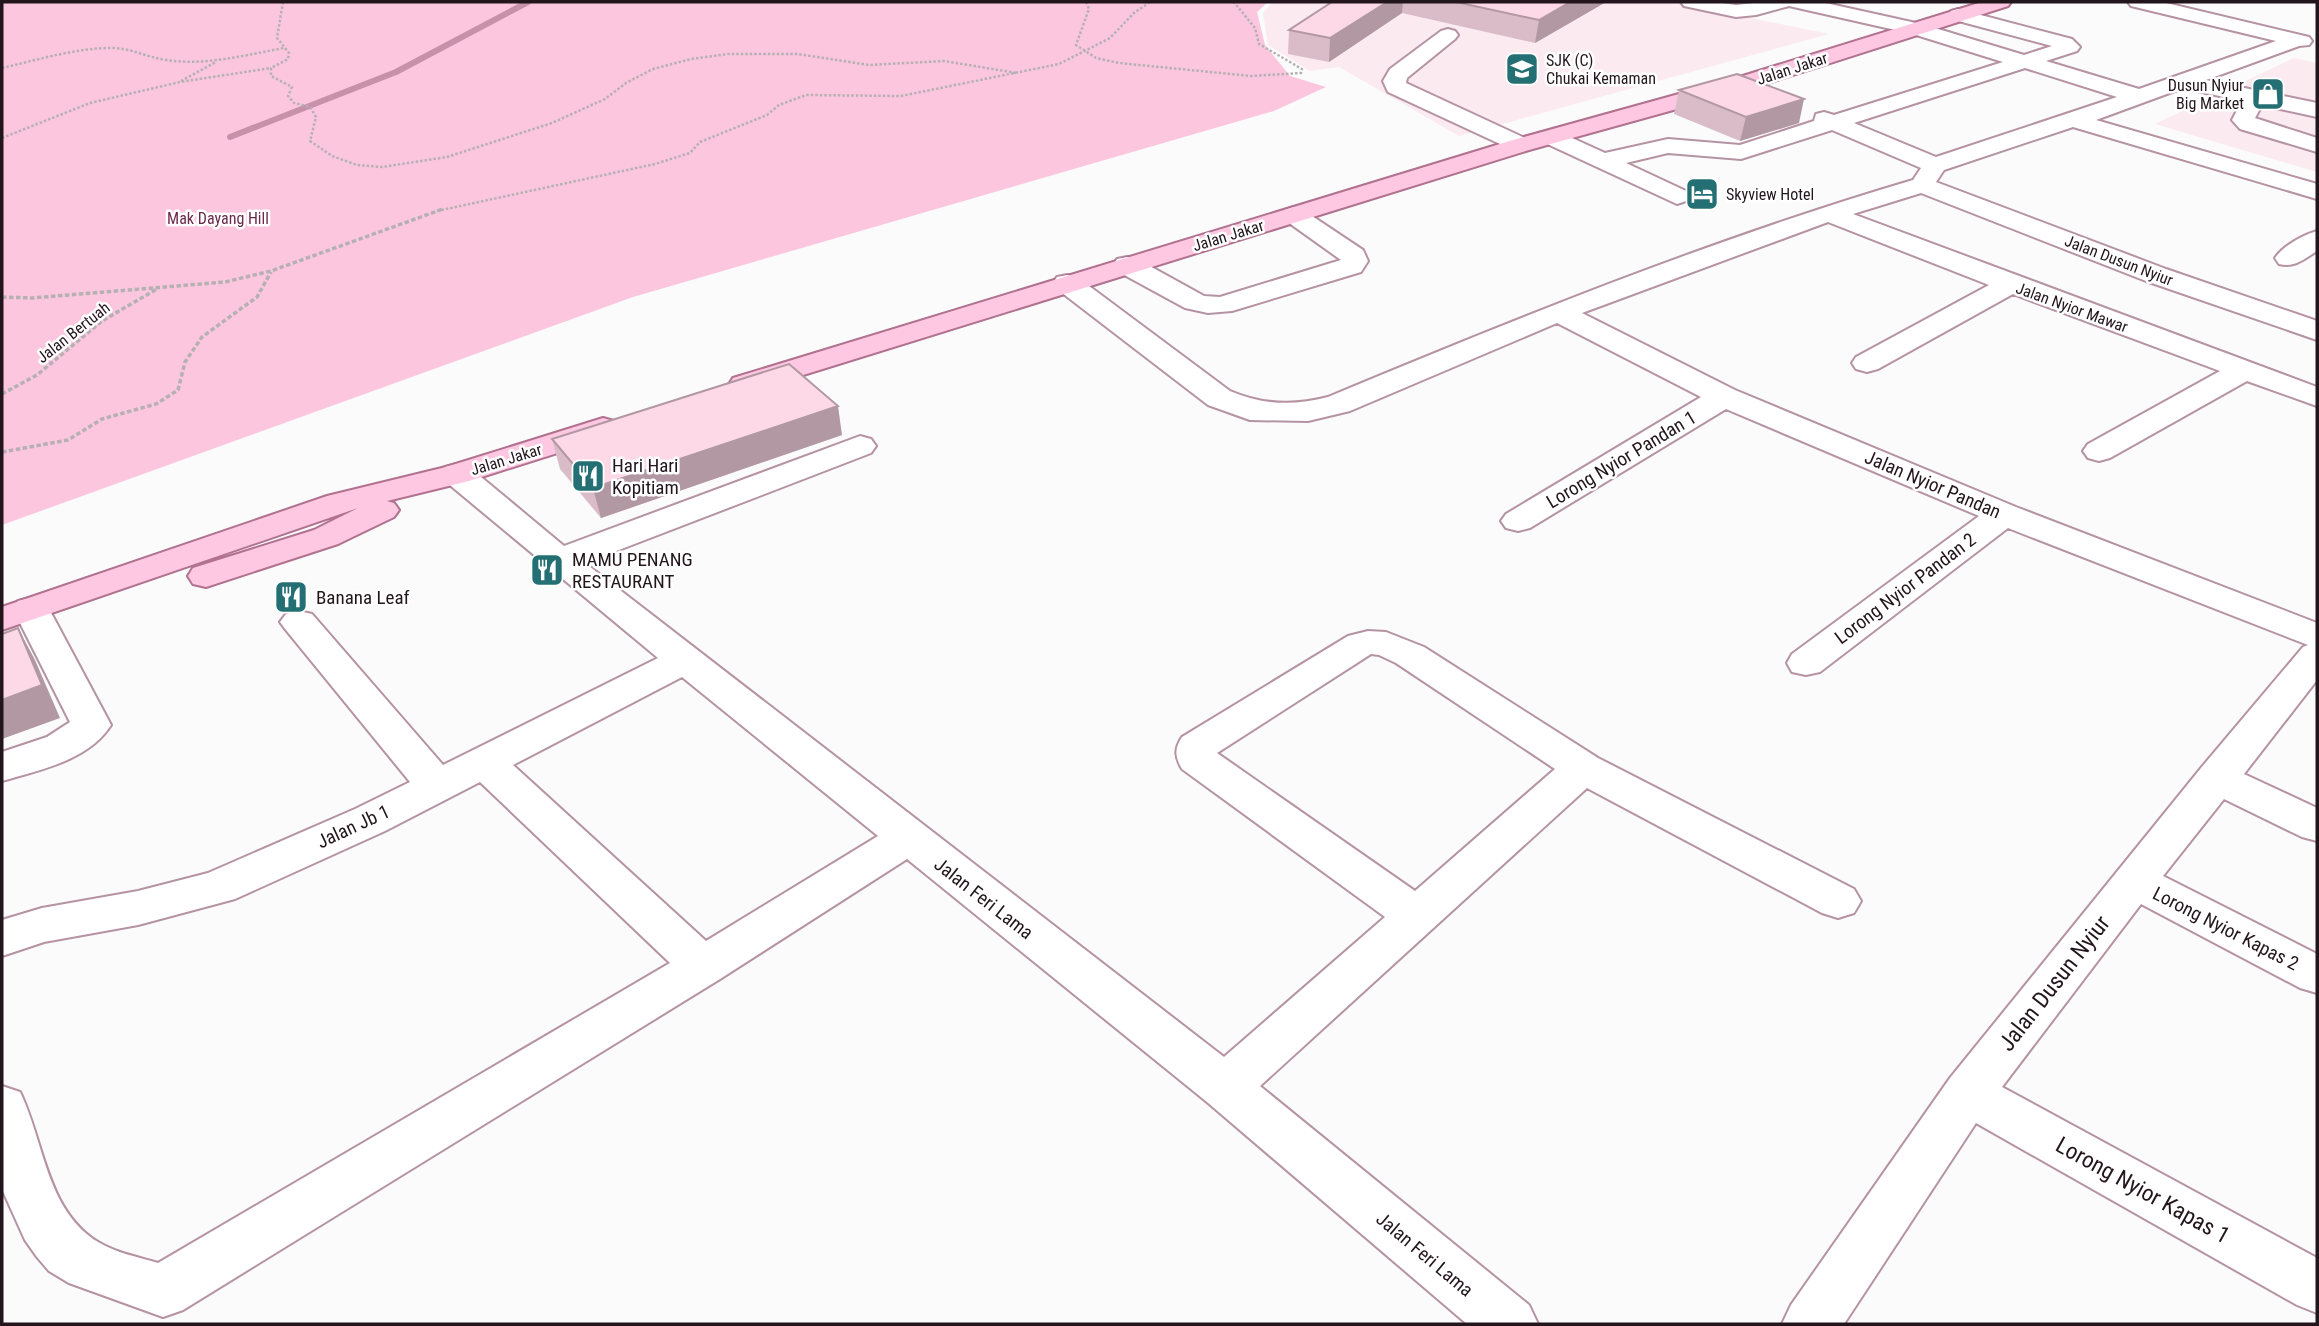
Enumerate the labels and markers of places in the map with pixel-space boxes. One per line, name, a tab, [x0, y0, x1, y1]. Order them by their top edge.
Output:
school or university icon: SJK (C) Chukai Kemaman	[1503, 50, 1541, 88]
place label: SJK (C) Chukai Kemaman	[1546, 51, 1656, 88]
shop icon: Dusun Nyiur Big Market	[2249, 75, 2287, 113]
place label: Dusun Nyiur Big Market	[2168, 76, 2244, 113]
hotel icon: Skyview Hotel	[1683, 175, 1721, 213]
place label: Skyview Hotel	[1726, 185, 1814, 204]
place label: Hari Hari Kopitiam	[612, 454, 679, 499]
restaurant icon: Hari Hari Kopitiam	[569, 457, 607, 495]
place label: MAMU PENANG RESTAURANT	[572, 548, 693, 593]
restaurant icon: MAMU PENANG RESTAURANT	[528, 551, 566, 589]
restaurant icon: Banana Leaf	[272, 578, 310, 616]
place label: Banana Leaf	[316, 586, 410, 609]

